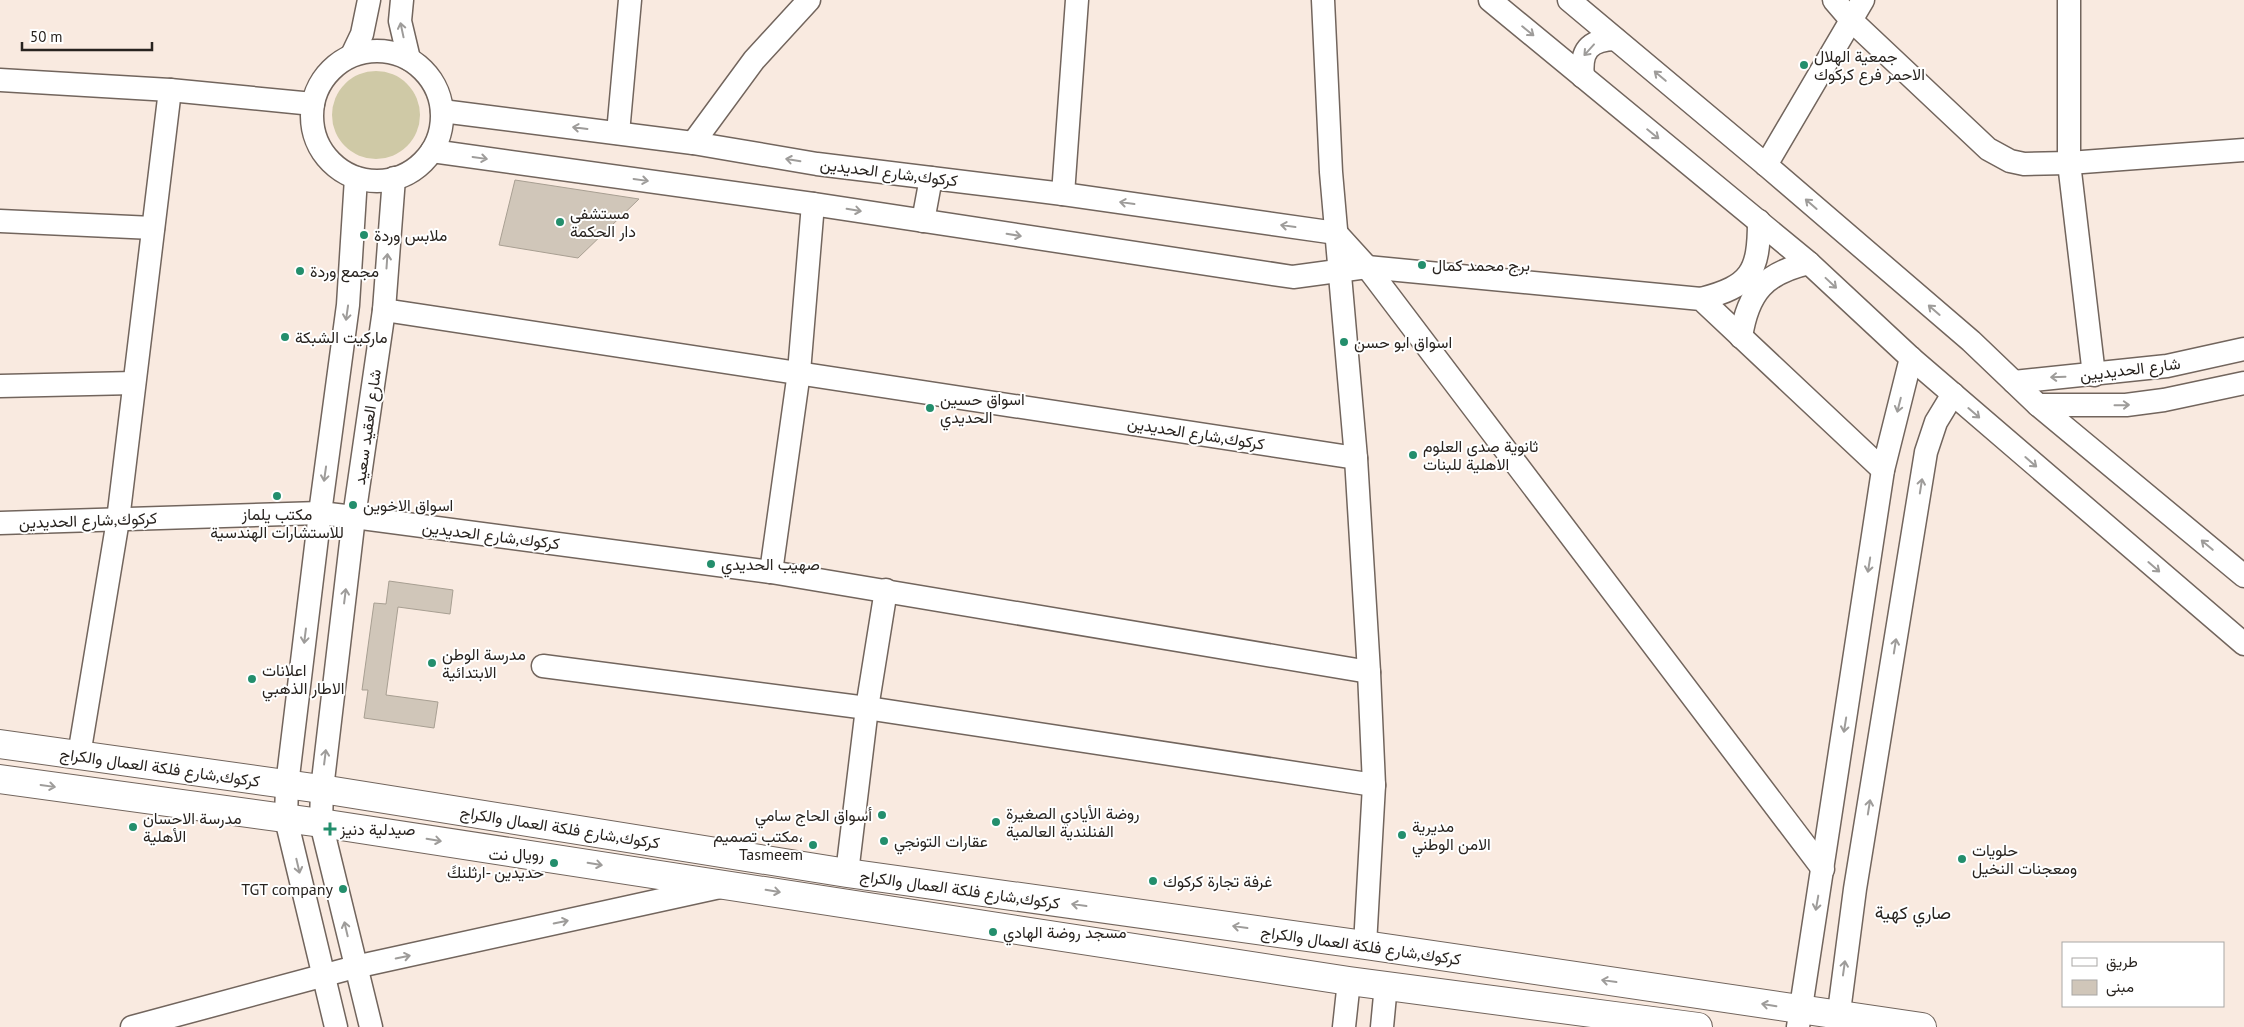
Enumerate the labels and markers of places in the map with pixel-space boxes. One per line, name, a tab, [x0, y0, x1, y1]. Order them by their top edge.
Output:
place label: جمعية الهلال الاحمر فرع كركوك	[1814, 46, 1925, 86]
marker: جمعية الهلال الاحمر فرع كركوك	[1798, 59, 1810, 71]
place label: مستشفى دار الحكمة	[570, 203, 636, 242]
marker: مستشفى دار الحكمة	[554, 216, 566, 228]
place label: ملابس وردة	[374, 225, 447, 246]
marker: ملابس وردة	[358, 229, 370, 241]
place label: برج محمد كمال	[1432, 255, 1530, 277]
marker: برج محمد كمال	[1416, 259, 1428, 271]
place label: مجمع وردة	[310, 261, 379, 283]
marker: مجمع وردة	[294, 265, 306, 277]
place label: ماركيت الشبكة	[295, 327, 388, 348]
marker: ماركيت الشبكة	[279, 331, 291, 343]
place label: اسواق ابو حسن	[1354, 332, 1452, 353]
marker: اسواق ابو حسن	[1338, 336, 1350, 348]
place label: اسواق حسين الحديدي	[940, 389, 1025, 431]
marker: اسواق حسين الحديدي	[924, 402, 936, 414]
place label: ثانوية صدى العلوم الاهلية للبنات	[1423, 436, 1538, 474]
marker: ثانوية صدى العلوم الاهلية للبنات	[1407, 449, 1419, 461]
marker: مكتب يلماز للاستشارات الهندسية	[271, 490, 283, 502]
place label: اسواق الاخوين	[363, 495, 453, 516]
marker: اسواق الاخوين	[347, 499, 359, 511]
place label: مكتب يلماز للاستشارات الهندسية	[210, 504, 344, 543]
place label: صهيب الحديدي	[721, 554, 820, 578]
marker: صهيب الحديدي	[705, 558, 717, 570]
place label: مدرسة الوطن الابتدائية	[442, 644, 526, 682]
marker: مدرسة الوطن الابتدائية	[426, 657, 438, 669]
place label: اعلانات الاطار الذهبي	[262, 660, 345, 702]
marker: اعلانات الاطار الذهبي	[246, 673, 258, 685]
place label: روضة الأيادي الصغيرة الفنلندية العالمية	[1006, 803, 1139, 841]
place label: أسواق الحاج سامي	[755, 805, 872, 829]
place label: مدرسة الاحسان الأهلية	[143, 808, 242, 846]
marker: أسواق الحاج سامي	[876, 809, 888, 821]
marker: روضة الأيادي الصغيرة الفنلندية العالمية	[990, 816, 1002, 828]
place label: مديرية الامن الوطني	[1412, 816, 1491, 858]
place label: صيدلية دنيز	[339, 819, 415, 840]
marker: مدرسة الاحسان الأهلية	[127, 821, 139, 833]
marker: صيدلية دنيز	[324, 823, 336, 835]
place label: مكتب تصميم، Tasmeem	[713, 826, 803, 864]
marker: مديرية الامن الوطني	[1396, 829, 1408, 841]
place label: عقارات التونجي	[894, 831, 988, 855]
marker: عقارات التونجي	[878, 835, 890, 847]
marker: مكتب تصميم، Tasmeem	[807, 839, 819, 851]
place label: حلويات ومعجنات النخيل	[1972, 840, 2077, 879]
place label: رويال نت حديدين -ارثلنكً	[447, 844, 544, 883]
marker: حلويات ومعجنات النخيل	[1956, 853, 1968, 865]
marker: رويال نت حديدين -ارثلنكً	[548, 857, 560, 869]
place label: غرفة تجارة كركوك	[1163, 871, 1272, 892]
marker: غرفة تجارة كركوك	[1147, 875, 1159, 887]
place label: TGT company	[241, 879, 334, 899]
marker: TGT company	[337, 883, 349, 895]
place label: مسجد روضة الهادي	[1003, 922, 1126, 946]
marker: مسجد روضة الهادي	[987, 926, 999, 938]

